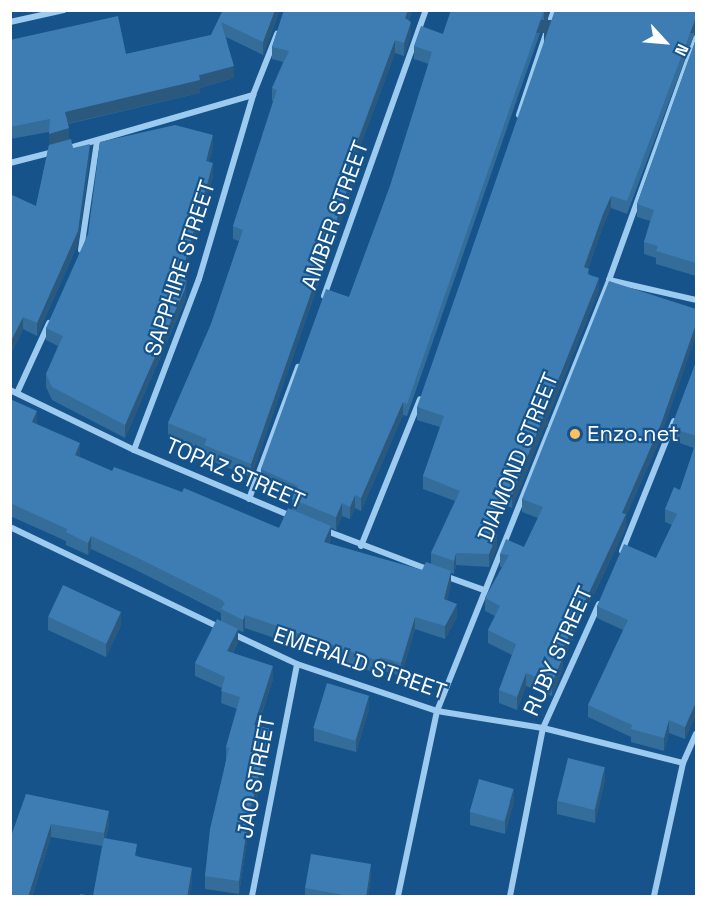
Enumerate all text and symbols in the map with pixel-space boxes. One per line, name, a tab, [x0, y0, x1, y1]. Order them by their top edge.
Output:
north arrow	[635, 12, 695, 72]
text: N	[670, 41, 693, 60]
street label: AMBER STREET	[296, 137, 374, 293]
street label: SAPPHIRE STREET	[139, 177, 221, 359]
street label: DIAMOND STREET	[472, 369, 564, 545]
place label: Enzo.net	[587, 421, 679, 447]
marker: Enzo.net	[568, 427, 582, 441]
street label: TOPAZ STREET	[161, 432, 309, 514]
street label: RUBY STREET	[518, 582, 598, 720]
street label: EMERALD STREET	[270, 621, 450, 705]
street label: JAO STREET	[231, 714, 281, 840]

